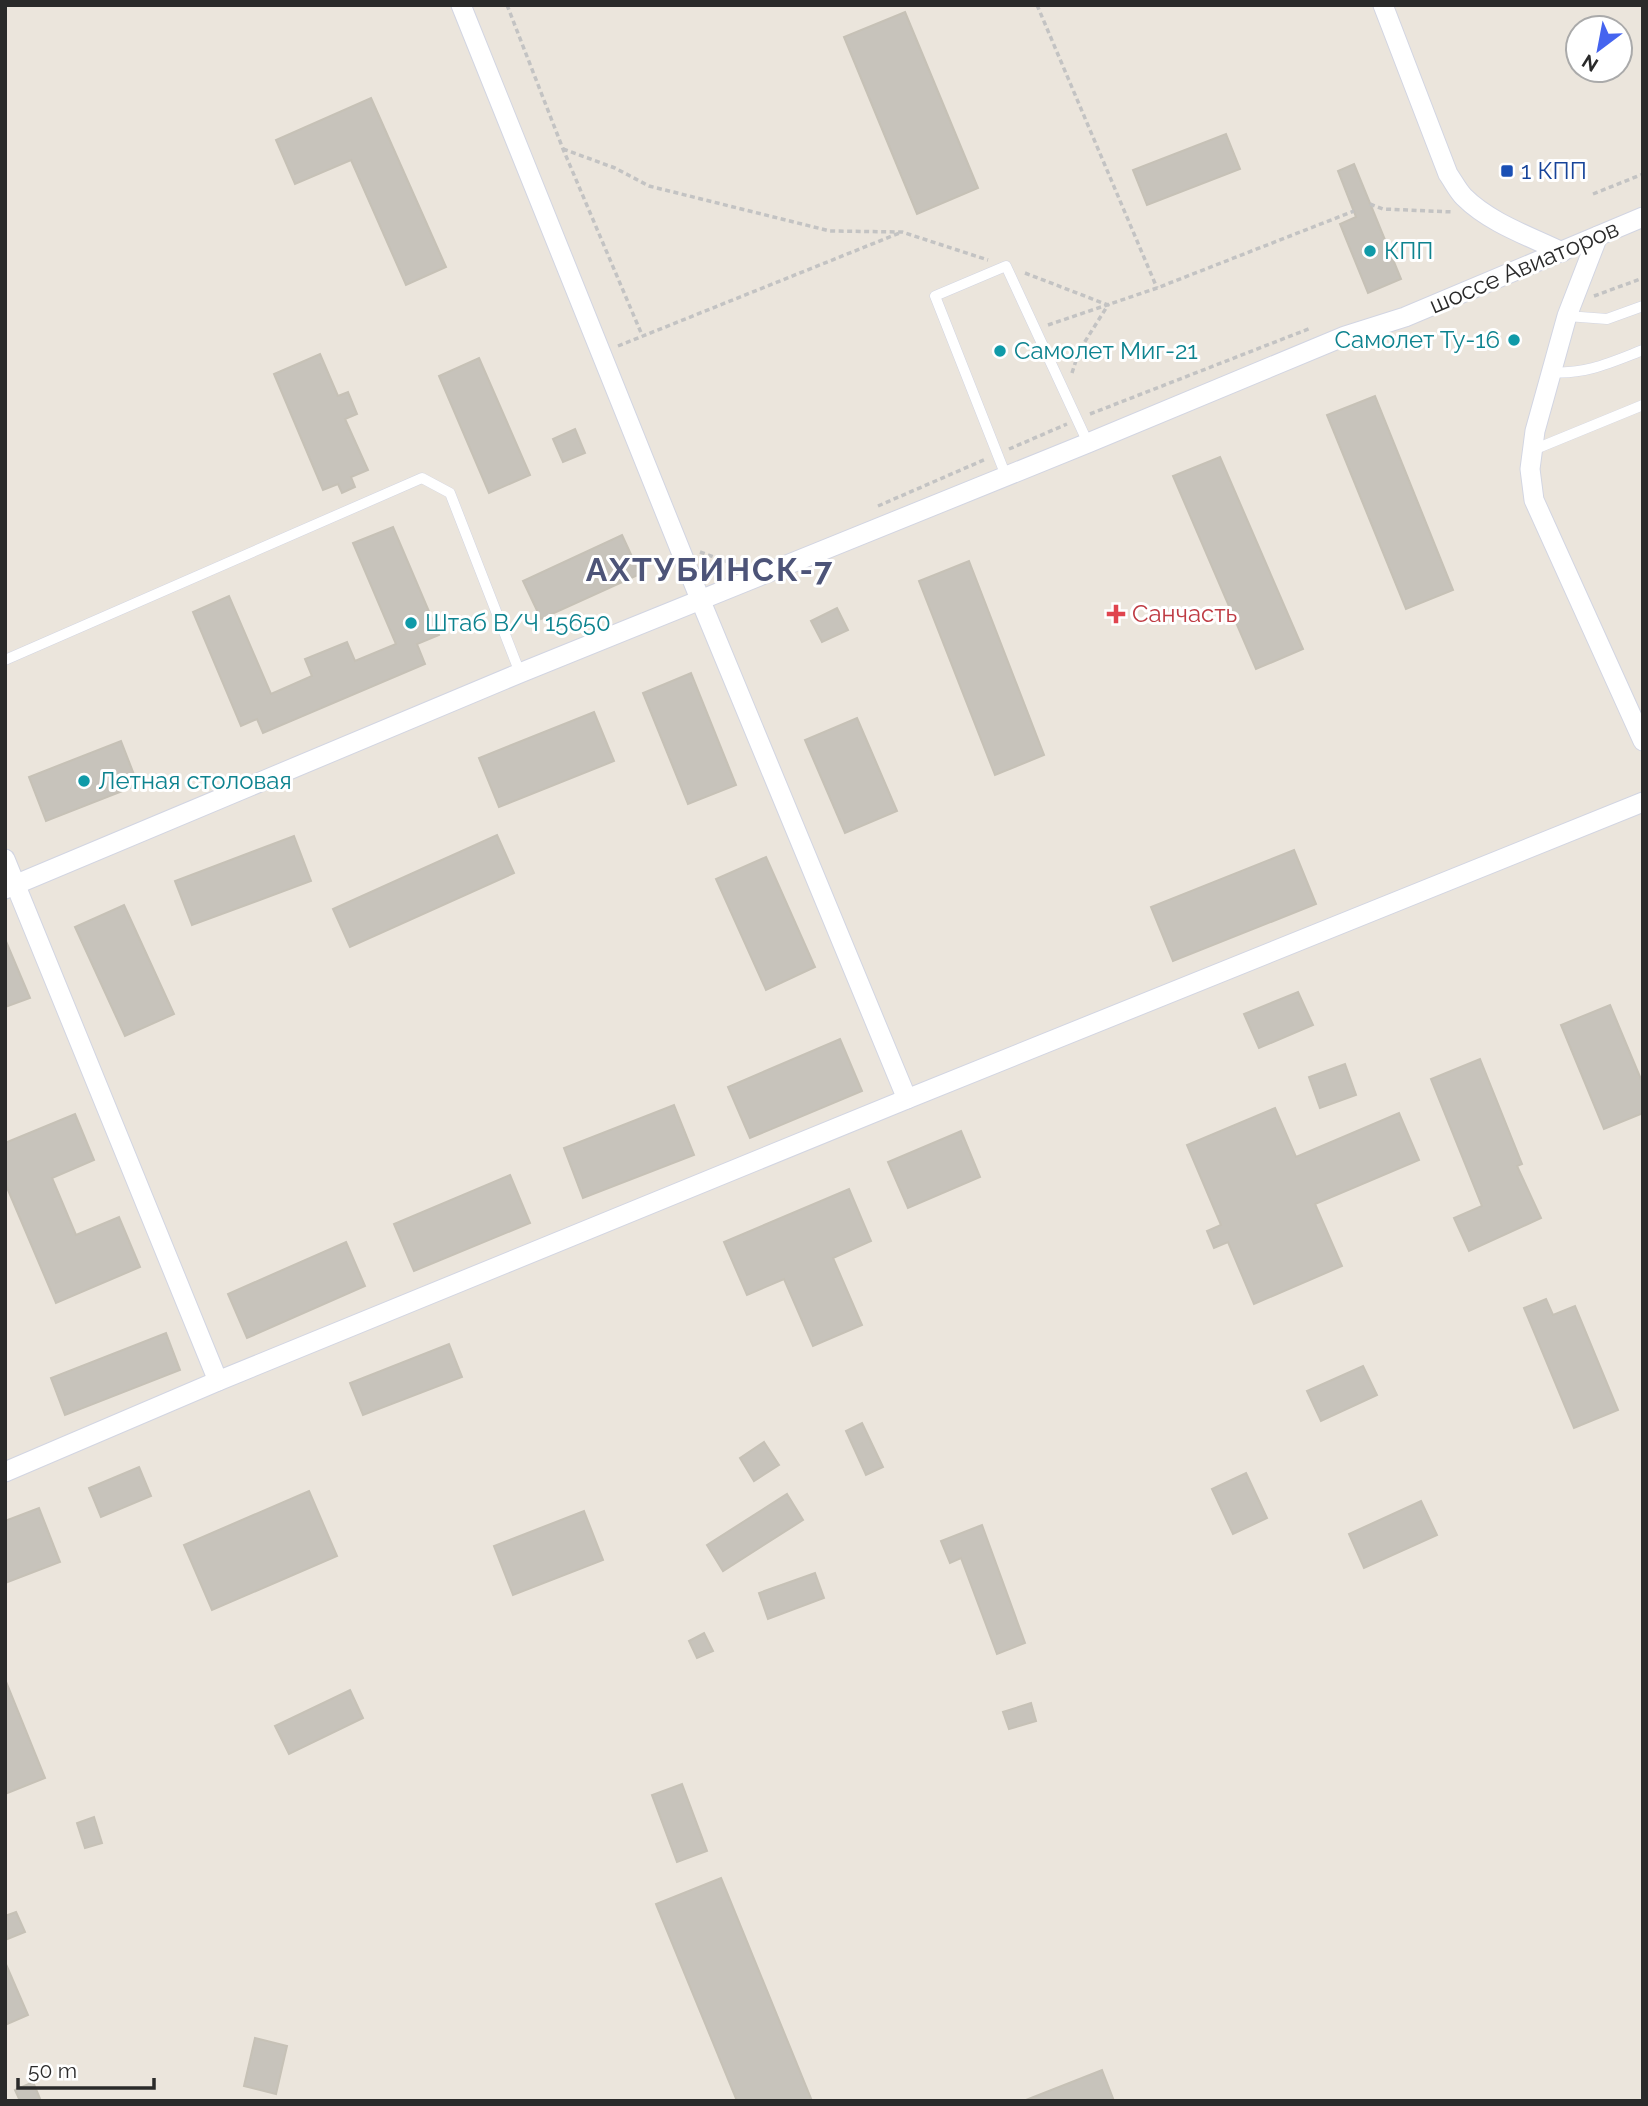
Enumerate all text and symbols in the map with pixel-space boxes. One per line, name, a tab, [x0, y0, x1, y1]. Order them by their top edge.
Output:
north arrow	[1564, 14, 1634, 84]
text: N	[1578, 50, 1602, 77]
place label: 1 КПП	[1521, 156, 1587, 185]
marker: 1 КПП	[1499, 163, 1515, 179]
street label: шоссе Авиаторов	[1425, 214, 1623, 320]
place label: КПП	[1384, 236, 1434, 265]
marker: КПП	[1362, 243, 1378, 259]
place label: Самолет Ту-16	[1335, 325, 1500, 354]
marker: Самолет Ту-16	[1506, 332, 1522, 348]
place label: Самолет Миг-21	[1014, 336, 1198, 365]
marker: Самолет Миг-21	[992, 343, 1008, 359]
district label: АХТУБИНСК-7	[586, 551, 834, 588]
place label: Санчасть	[1132, 599, 1237, 628]
marker: Санчасть	[1106, 604, 1126, 624]
place label: Штаб В/Ч 15650	[425, 608, 611, 637]
marker: Штаб В/Ч 15650	[403, 615, 419, 631]
place label: Летная столовая	[98, 766, 292, 795]
marker: Летная столовая	[76, 773, 92, 789]
scale bar	[18, 2046, 154, 2090]
text: 50 m	[28, 2058, 77, 2083]

